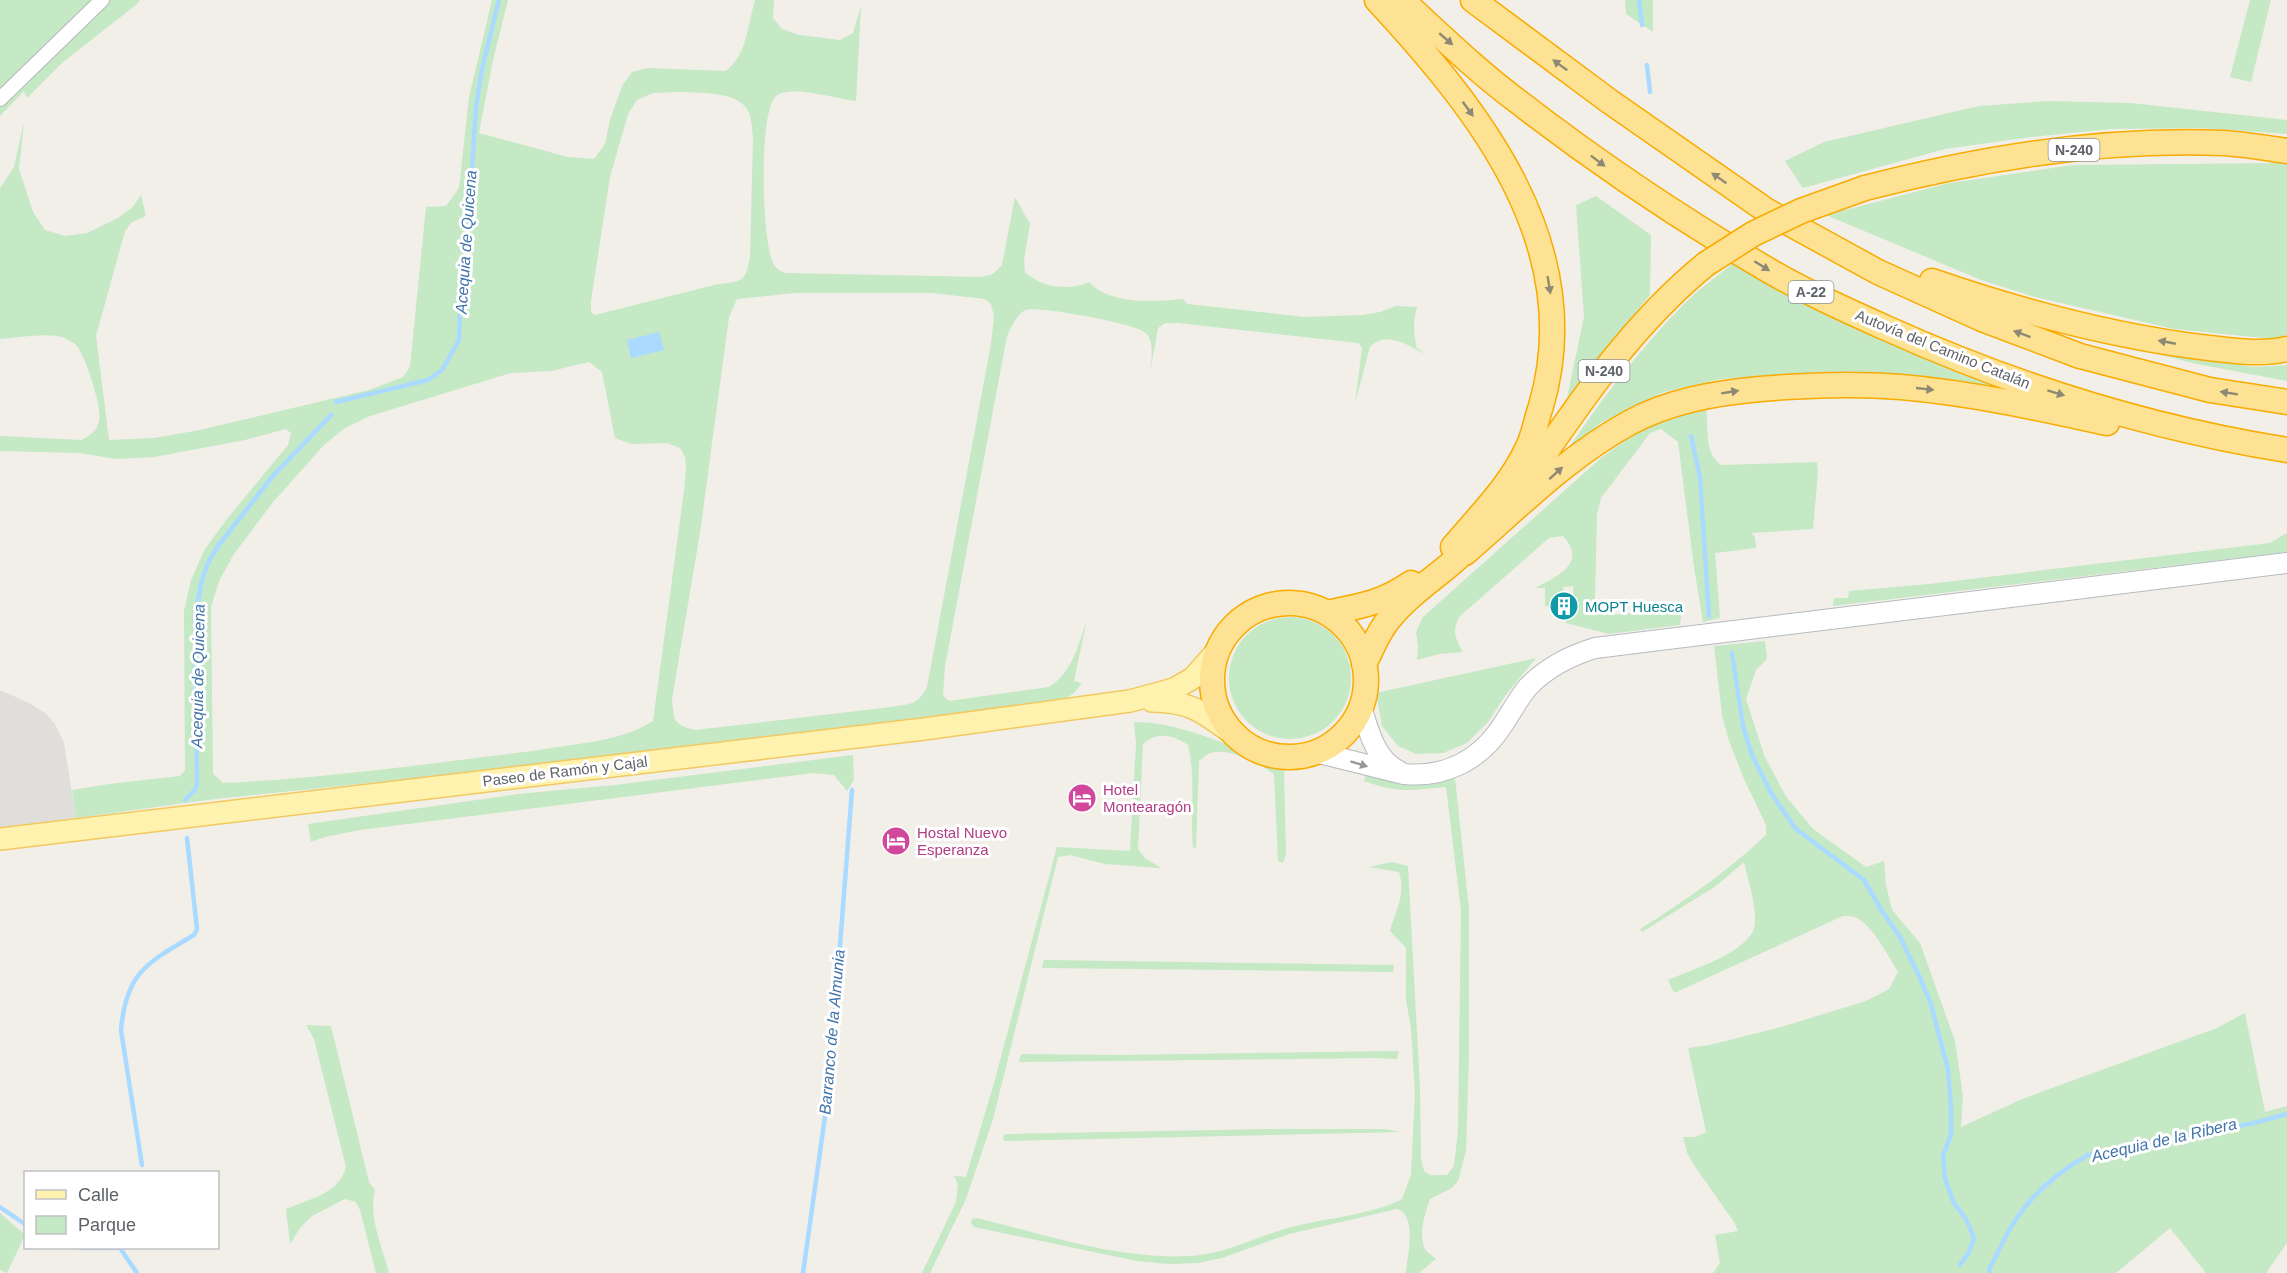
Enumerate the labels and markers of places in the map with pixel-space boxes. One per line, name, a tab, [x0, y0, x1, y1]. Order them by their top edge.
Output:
building icon: MOPT Huesca	[1548, 590, 1580, 622]
place label: MOPT Huesca	[1585, 598, 1684, 615]
place label: Hotel Montearagón	[1103, 781, 1191, 815]
hotel icon: Hotel Montearagón	[1066, 782, 1098, 814]
place label: Hostal Nuevo Esperanza	[917, 824, 1007, 858]
hotel icon: Hostal Nuevo Esperanza	[880, 825, 912, 857]

